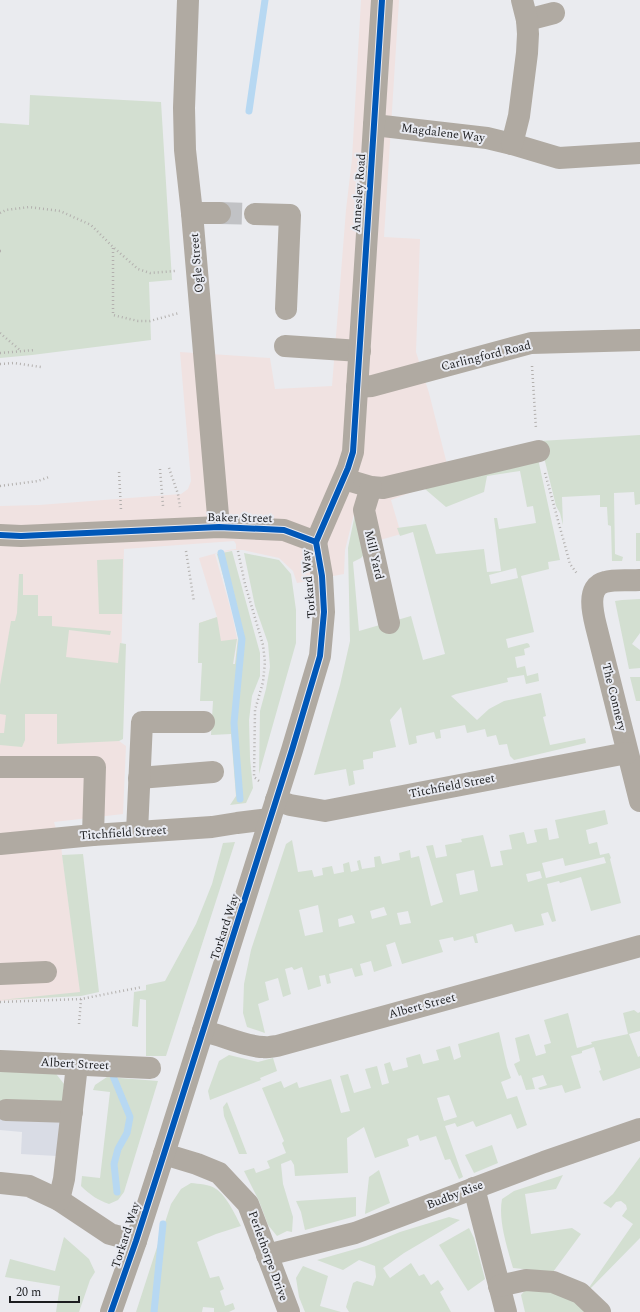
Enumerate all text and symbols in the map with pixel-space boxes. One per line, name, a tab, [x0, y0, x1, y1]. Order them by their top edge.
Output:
street label: Magdalene Way	[400, 118, 487, 148]
street label: Annesley Road	[347, 153, 371, 233]
street label: Ogle Street	[185, 232, 209, 294]
street label: Carlingford Road	[439, 336, 533, 376]
street label: Baker Street	[207, 508, 273, 528]
street label: Mill Yard	[359, 528, 389, 582]
street label: Torkard Way	[296, 548, 321, 619]
street label: The Connery	[596, 661, 632, 734]
street label: Titchfield Street	[407, 768, 497, 804]
street label: Titchfield Street	[79, 820, 167, 846]
street label: Torkard Way	[205, 890, 245, 963]
street label: Albert Street	[386, 988, 458, 1024]
street label: Albert Street	[40, 1053, 110, 1075]
street label: Budby Rise	[424, 1175, 486, 1215]
street label: Torkard Way	[106, 1198, 146, 1271]
street label: Perlethorpe Drive	[243, 1208, 293, 1304]
scale bar	[10, 1278, 79, 1304]
text: 20 m	[16, 1283, 41, 1302]

